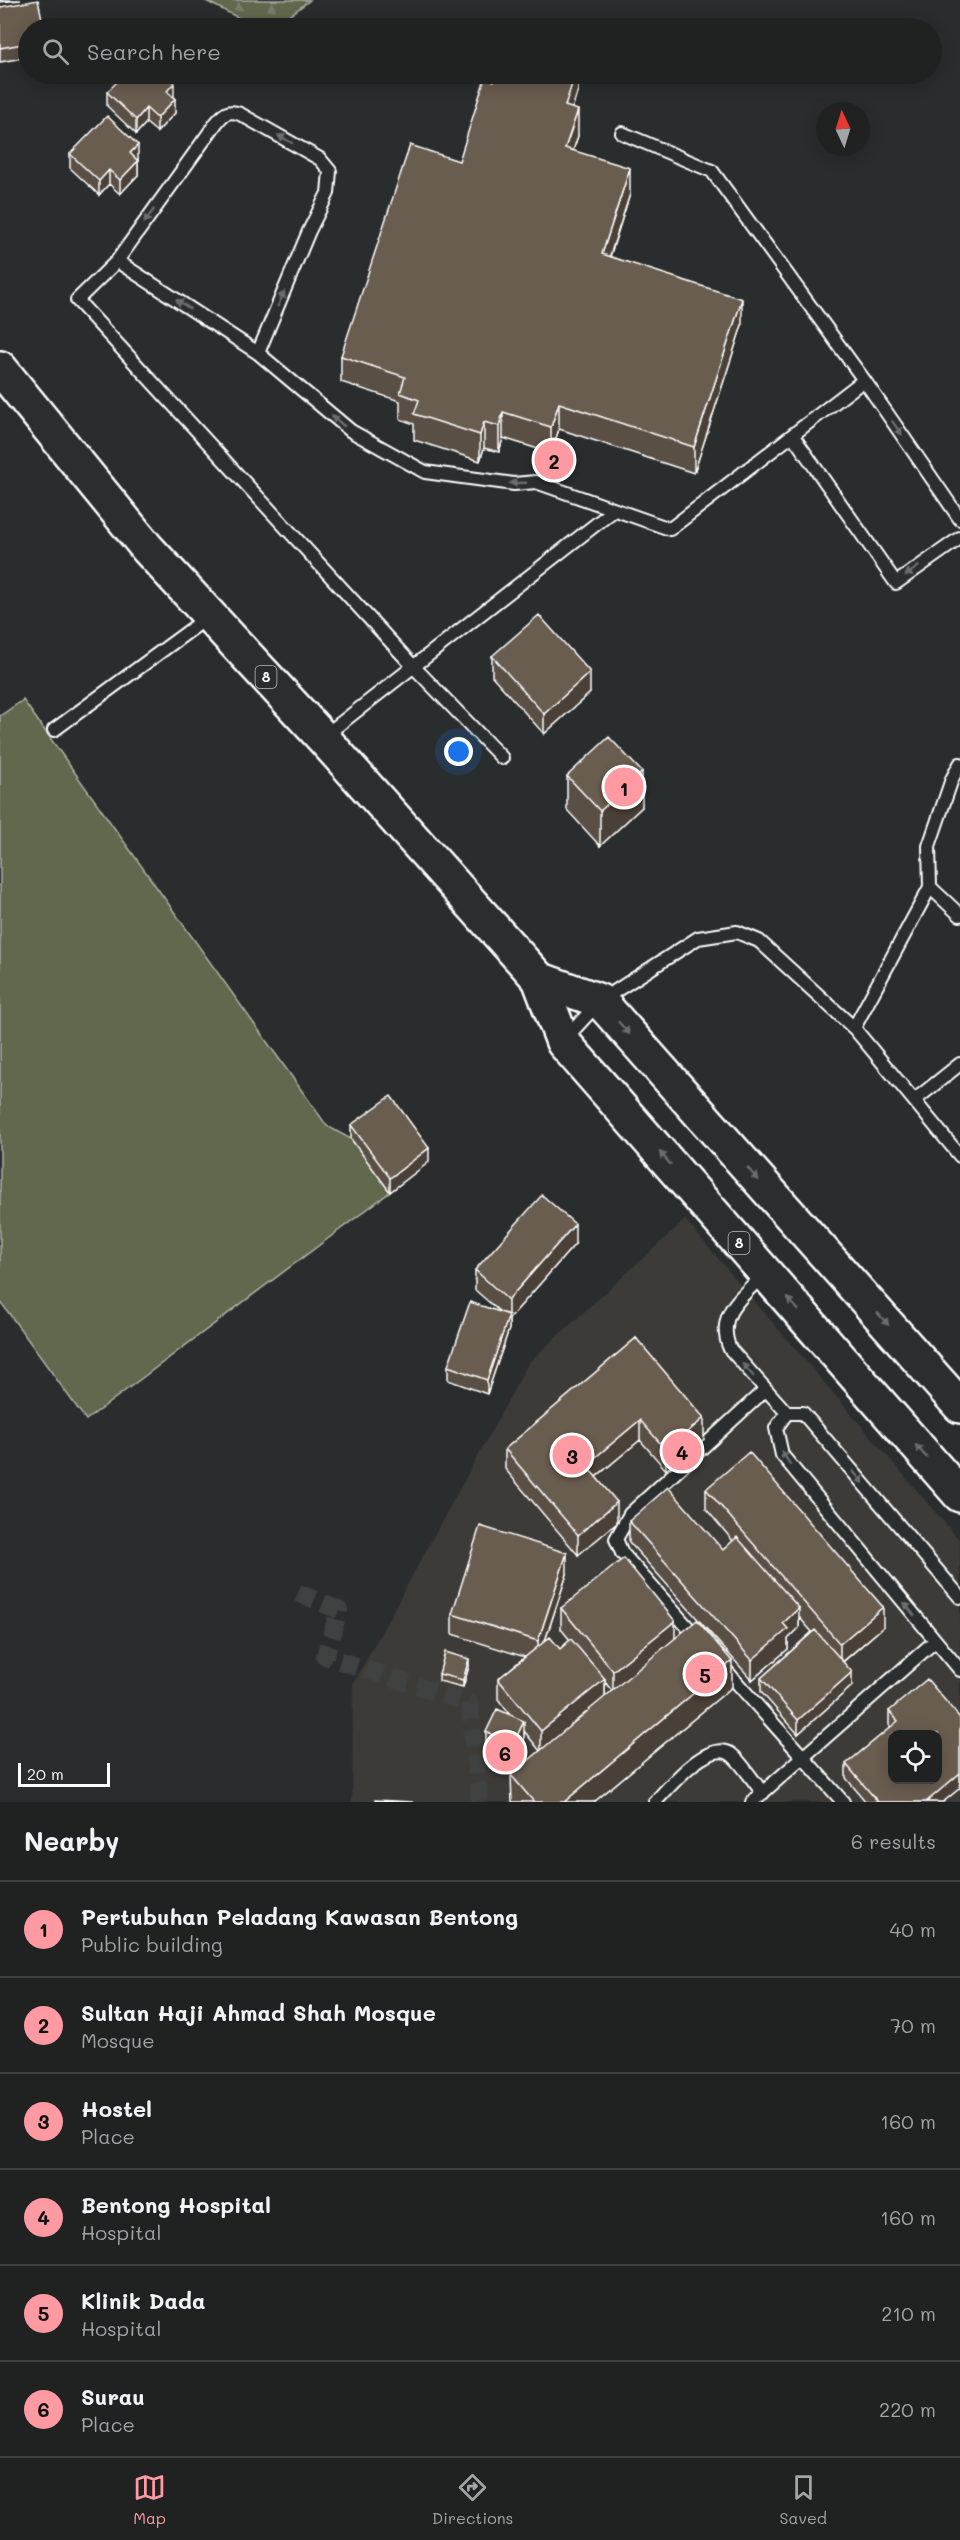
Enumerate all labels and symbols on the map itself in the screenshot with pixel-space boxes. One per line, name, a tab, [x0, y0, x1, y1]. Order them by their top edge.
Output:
north arrow	[816, 102, 870, 156]
one-way arrow	[276, 135, 293, 145]
one-way arrow	[143, 208, 155, 224]
one-way arrow	[277, 290, 286, 308]
one-way arrow	[175, 299, 191, 310]
one-way arrow	[331, 415, 346, 428]
one-way arrow	[891, 420, 902, 436]
pin: 2	[534, 438, 574, 482]
one-way arrow	[509, 478, 528, 487]
one-way arrow	[905, 565, 921, 577]
road number: 8	[256, 666, 276, 688]
your location	[444, 737, 473, 766]
pin: 1	[604, 764, 644, 810]
one-way arrow	[617, 1020, 630, 1035]
one-way arrow	[658, 1150, 671, 1165]
one-way arrow	[747, 1166, 760, 1181]
road number: 8	[728, 1232, 750, 1254]
one-way arrow	[787, 1297, 800, 1312]
one-way arrow	[876, 1312, 890, 1327]
one-way arrow	[742, 1363, 755, 1378]
pin: 4	[662, 1428, 702, 1474]
pin: 3	[552, 1432, 592, 1478]
one-way arrow	[915, 1443, 928, 1459]
one-way arrow	[781, 1450, 792, 1466]
one-way arrow	[851, 1469, 864, 1485]
one-way arrow	[903, 1601, 916, 1617]
pin: 5	[686, 1652, 724, 1696]
pin: 6	[486, 1730, 524, 1774]
scale bar	[18, 1760, 110, 1788]

